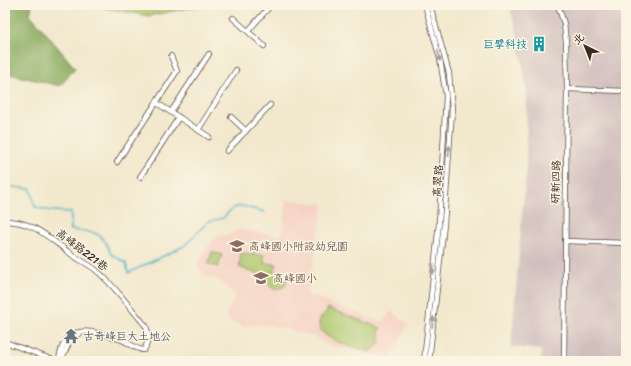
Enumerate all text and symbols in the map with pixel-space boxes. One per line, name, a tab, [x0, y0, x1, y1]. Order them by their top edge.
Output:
north arrow	[565, 26, 605, 66]
text: 北	[568, 28, 589, 50]
place label: 巨擘科技	[483, 35, 527, 54]
building icon: 巨擘科技	[530, 35, 548, 53]
one-way arrow	[436, 50, 442, 62]
one-way arrow	[446, 144, 452, 157]
street label: 研新四路	[546, 160, 566, 204]
street label: 高翠路	[427, 164, 449, 198]
street label: 高峰路221巷	[52, 224, 112, 276]
school or university icon: 高峰國小附設幼兒園	[228, 237, 246, 255]
place label: 高峰國小附設幼兒園	[249, 237, 348, 256]
one-way arrow	[430, 263, 436, 275]
school or university icon: 高峰國小	[252, 269, 270, 287]
place label: 高峰國小	[273, 269, 317, 288]
one-way arrow	[430, 316, 436, 328]
temple icon: 古奇峰巨大土地公	[62, 327, 80, 345]
place label: 古奇峰巨大土地公	[83, 327, 171, 346]

